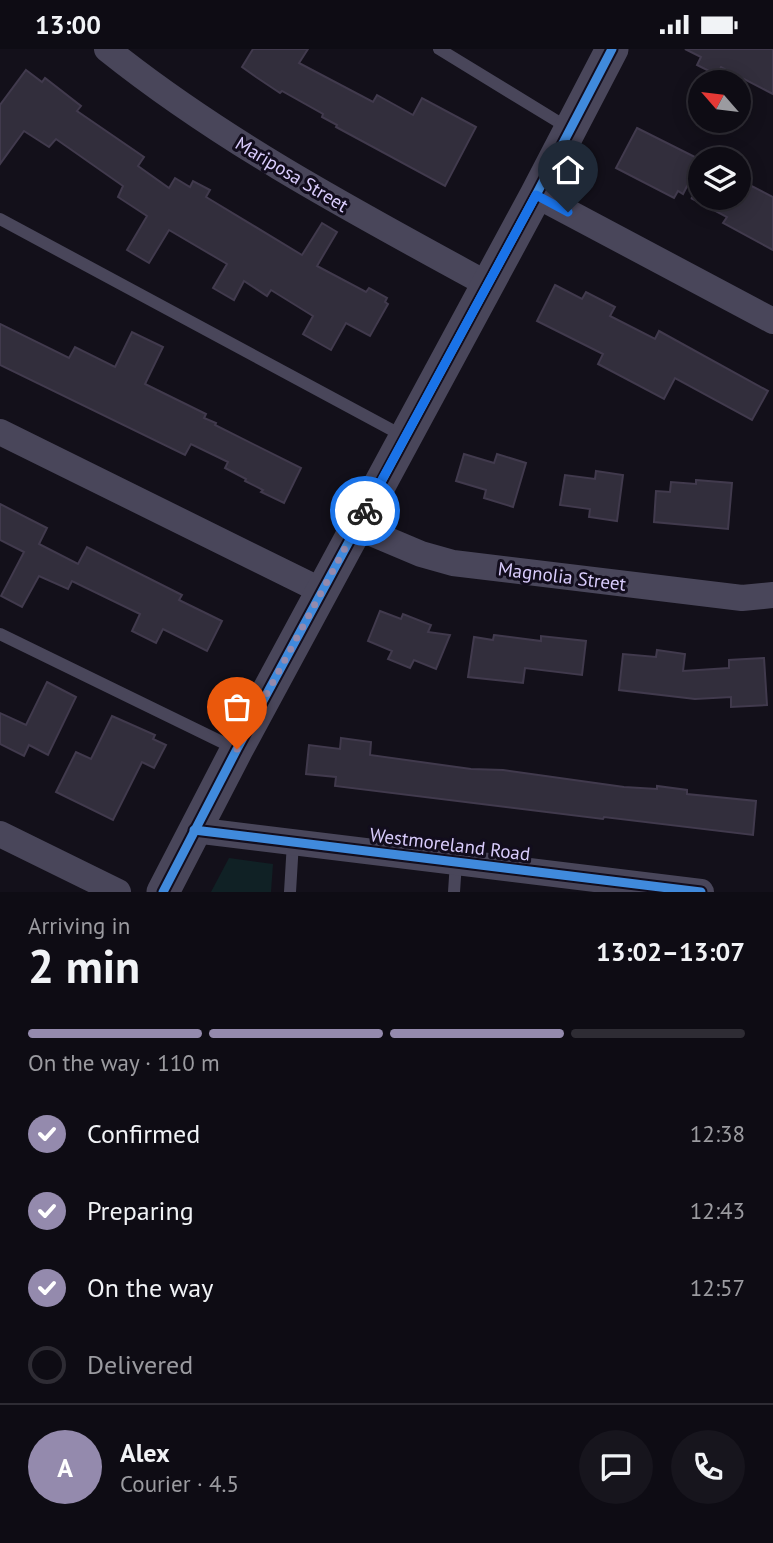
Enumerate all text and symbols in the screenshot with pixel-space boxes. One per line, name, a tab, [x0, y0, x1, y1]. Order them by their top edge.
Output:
text: 13:00	[35, 8, 101, 41]
north arrow	[688, 70, 751, 133]
map controls	[688, 70, 751, 210]
street label: Mariposa Street	[231, 131, 353, 217]
pin	[538, 140, 598, 212]
button: layers	[688, 147, 751, 210]
icon: home	[549, 151, 587, 189]
courier	[330, 476, 400, 546]
icon: bike	[346, 492, 384, 530]
street label: Magnolia Street	[497, 556, 628, 596]
pin	[207, 677, 267, 749]
icon: bag	[218, 688, 256, 726]
street label: Westmoreland Road	[368, 822, 532, 866]
text: Arriving in	[28, 911, 130, 940]
text: 13:02–13:07	[596, 935, 745, 968]
text: 2 min	[28, 936, 140, 996]
text: On the way · 110 m	[28, 1048, 220, 1077]
icon: check	[28, 1115, 66, 1153]
text: Confirmed	[87, 1117, 200, 1150]
text: 12:38	[690, 1119, 745, 1148]
icon: check	[28, 1192, 66, 1230]
text: Preparing	[87, 1194, 194, 1227]
text: 12:43	[690, 1196, 745, 1225]
icon: check	[28, 1269, 66, 1307]
text: On the way	[87, 1271, 213, 1304]
text: 12:57	[690, 1273, 745, 1302]
text: Delivered	[87, 1348, 193, 1381]
button: chat	[579, 1430, 653, 1504]
button: phone	[671, 1430, 745, 1504]
text: Alex	[120, 1436, 170, 1469]
text: A	[57, 1451, 73, 1484]
text: Courier · 4.5	[120, 1469, 239, 1498]

